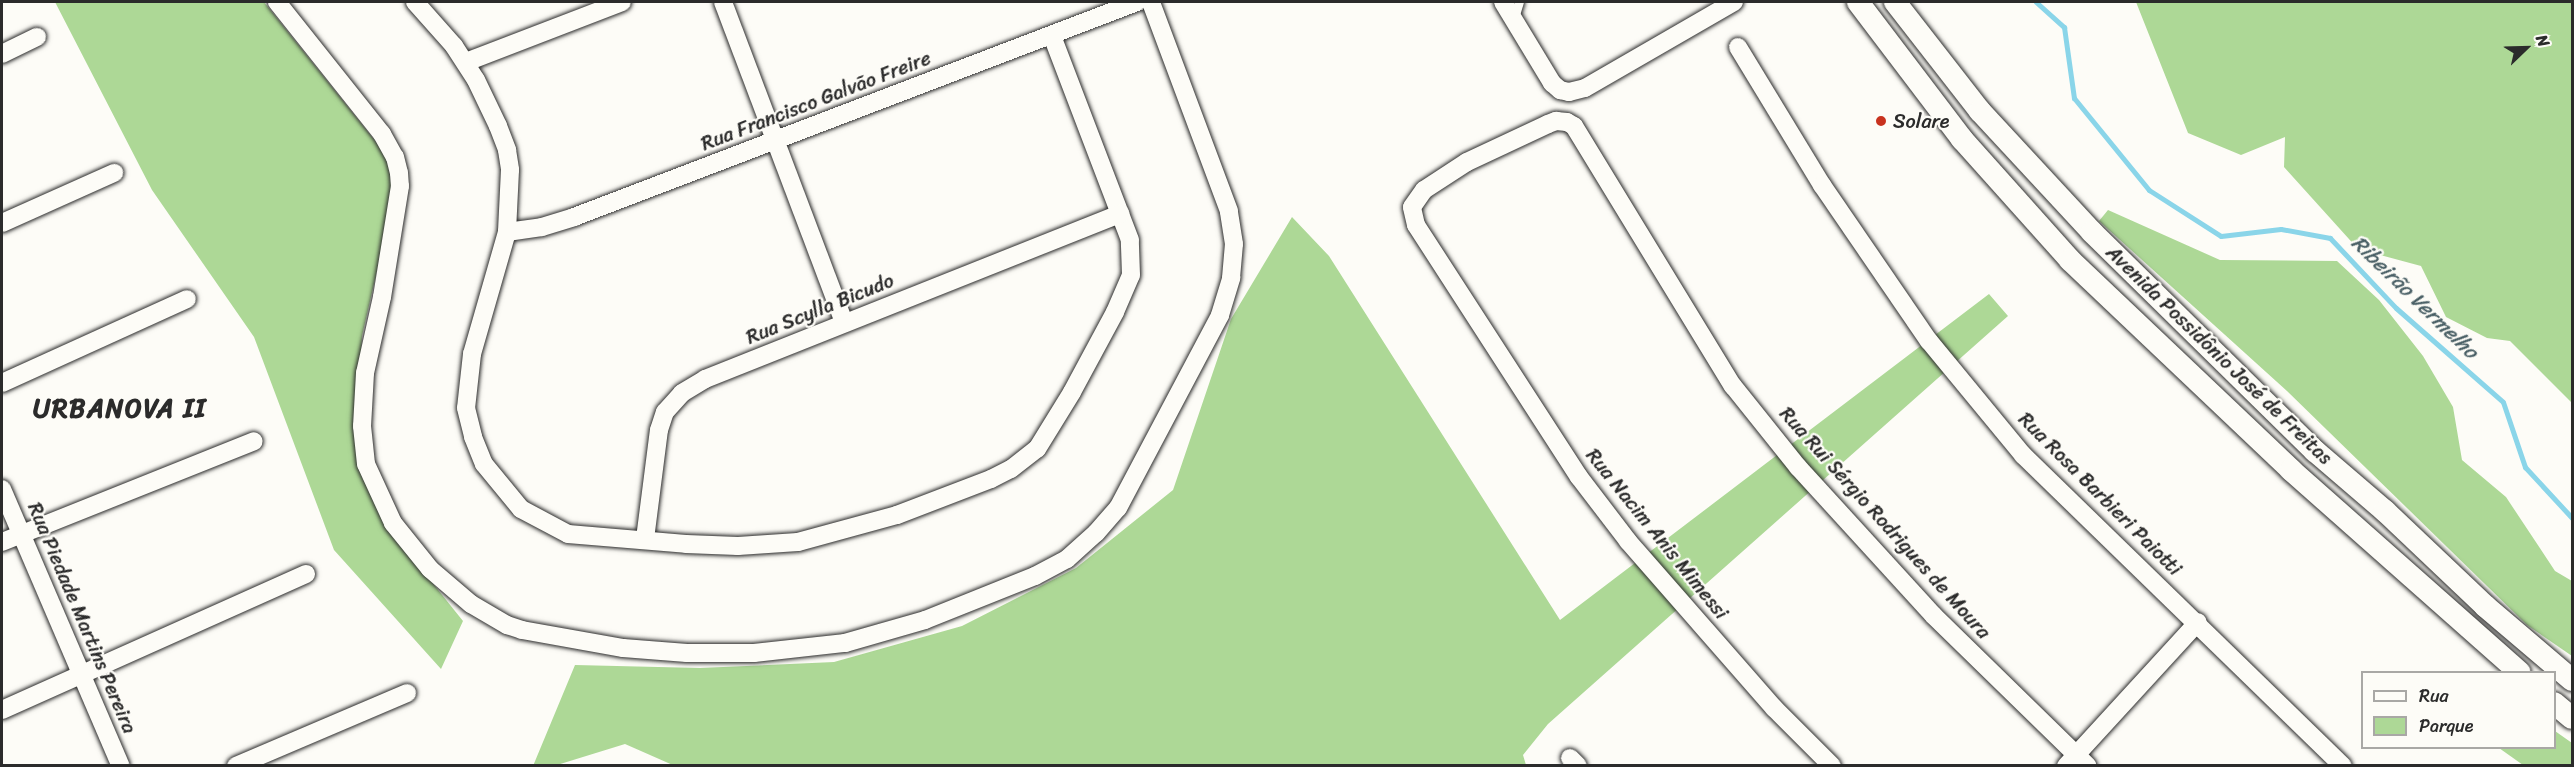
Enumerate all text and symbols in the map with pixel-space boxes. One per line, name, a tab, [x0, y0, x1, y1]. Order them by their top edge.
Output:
north arrow	[2496, 18, 2556, 78]
text: N	[2528, 30, 2559, 52]
street label: Rua Francisco Galvão Freire	[698, 46, 934, 156]
place label: Solare	[1893, 109, 1949, 133]
marker: Solare	[1874, 114, 1888, 128]
water label: Ribeirão Vermelho	[2346, 230, 2484, 364]
street label: Avenida Possidônio José de Freitas	[2101, 240, 2337, 470]
street label: Rua Scylla Bicudo	[743, 268, 897, 350]
district label: URBANOVA II	[34, 393, 206, 425]
street label: Rua Rui Sérgio Rodrigues de Moura	[1773, 401, 1997, 645]
street label: Rua Rosa Barbieri Paiotti	[2014, 408, 2186, 580]
street label: Rua Nacim Anis Mimessi	[1581, 444, 1733, 624]
street label: Rua Piedade Martins Pereira	[22, 498, 142, 738]
legend	[2361, 671, 2556, 749]
text: Rua	[2419, 680, 2449, 712]
text: Parque	[2419, 710, 2473, 742]

